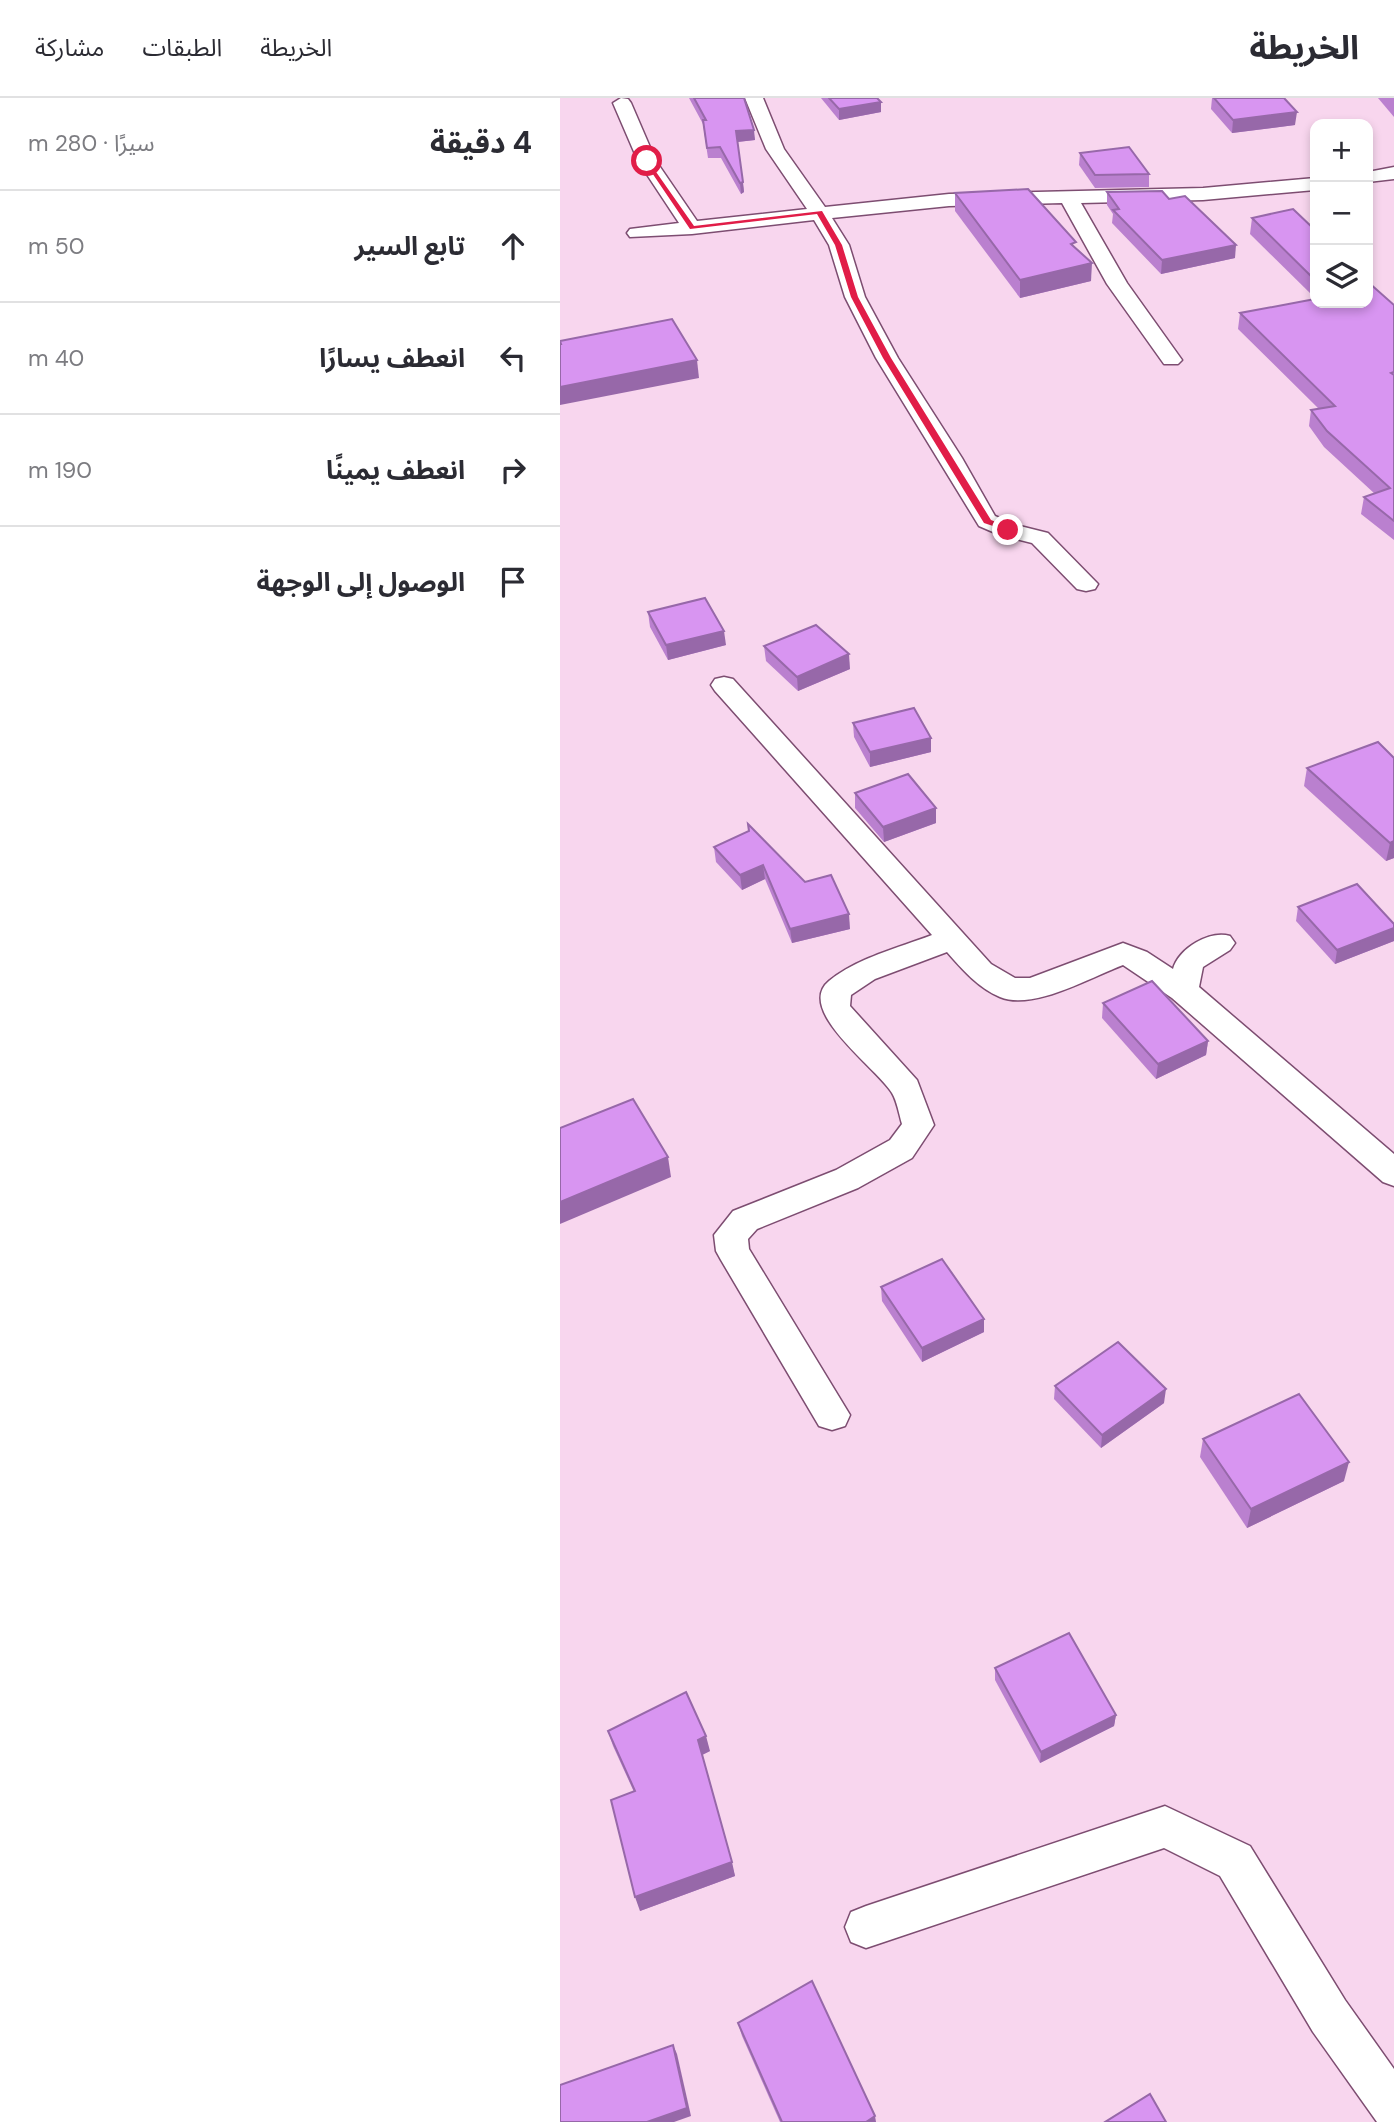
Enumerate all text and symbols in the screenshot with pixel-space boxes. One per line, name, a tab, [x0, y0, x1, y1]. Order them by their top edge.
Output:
text: الخريطة	[1249, 26, 1359, 69]
text: مشاركة	[35, 32, 104, 63]
text: الطبقات	[142, 32, 222, 63]
text: الخريطة	[260, 32, 332, 63]
map controls	[1310, 119, 1373, 308]
button: +	[1310, 119, 1373, 182]
text: 4 دقيقة	[430, 123, 532, 162]
text: سيرًا · 280 m	[28, 128, 155, 158]
route start	[631, 145, 662, 176]
button: −	[1310, 182, 1373, 245]
icon: ahead	[494, 227, 532, 265]
text: تابع السير	[355, 229, 465, 263]
text: 50 m	[28, 231, 84, 261]
button: layers	[1310, 245, 1373, 308]
icon: left	[494, 339, 532, 377]
text: انعطف يسارًا	[319, 341, 465, 375]
text: 40 m	[28, 343, 84, 373]
icon: right	[494, 451, 532, 489]
text: انعطف يمينًا	[326, 453, 465, 487]
text: 190 m	[28, 455, 92, 485]
route end	[992, 514, 1023, 545]
icon: arrive	[494, 563, 532, 601]
text: الوصول إلى الوجهة	[256, 565, 465, 599]

